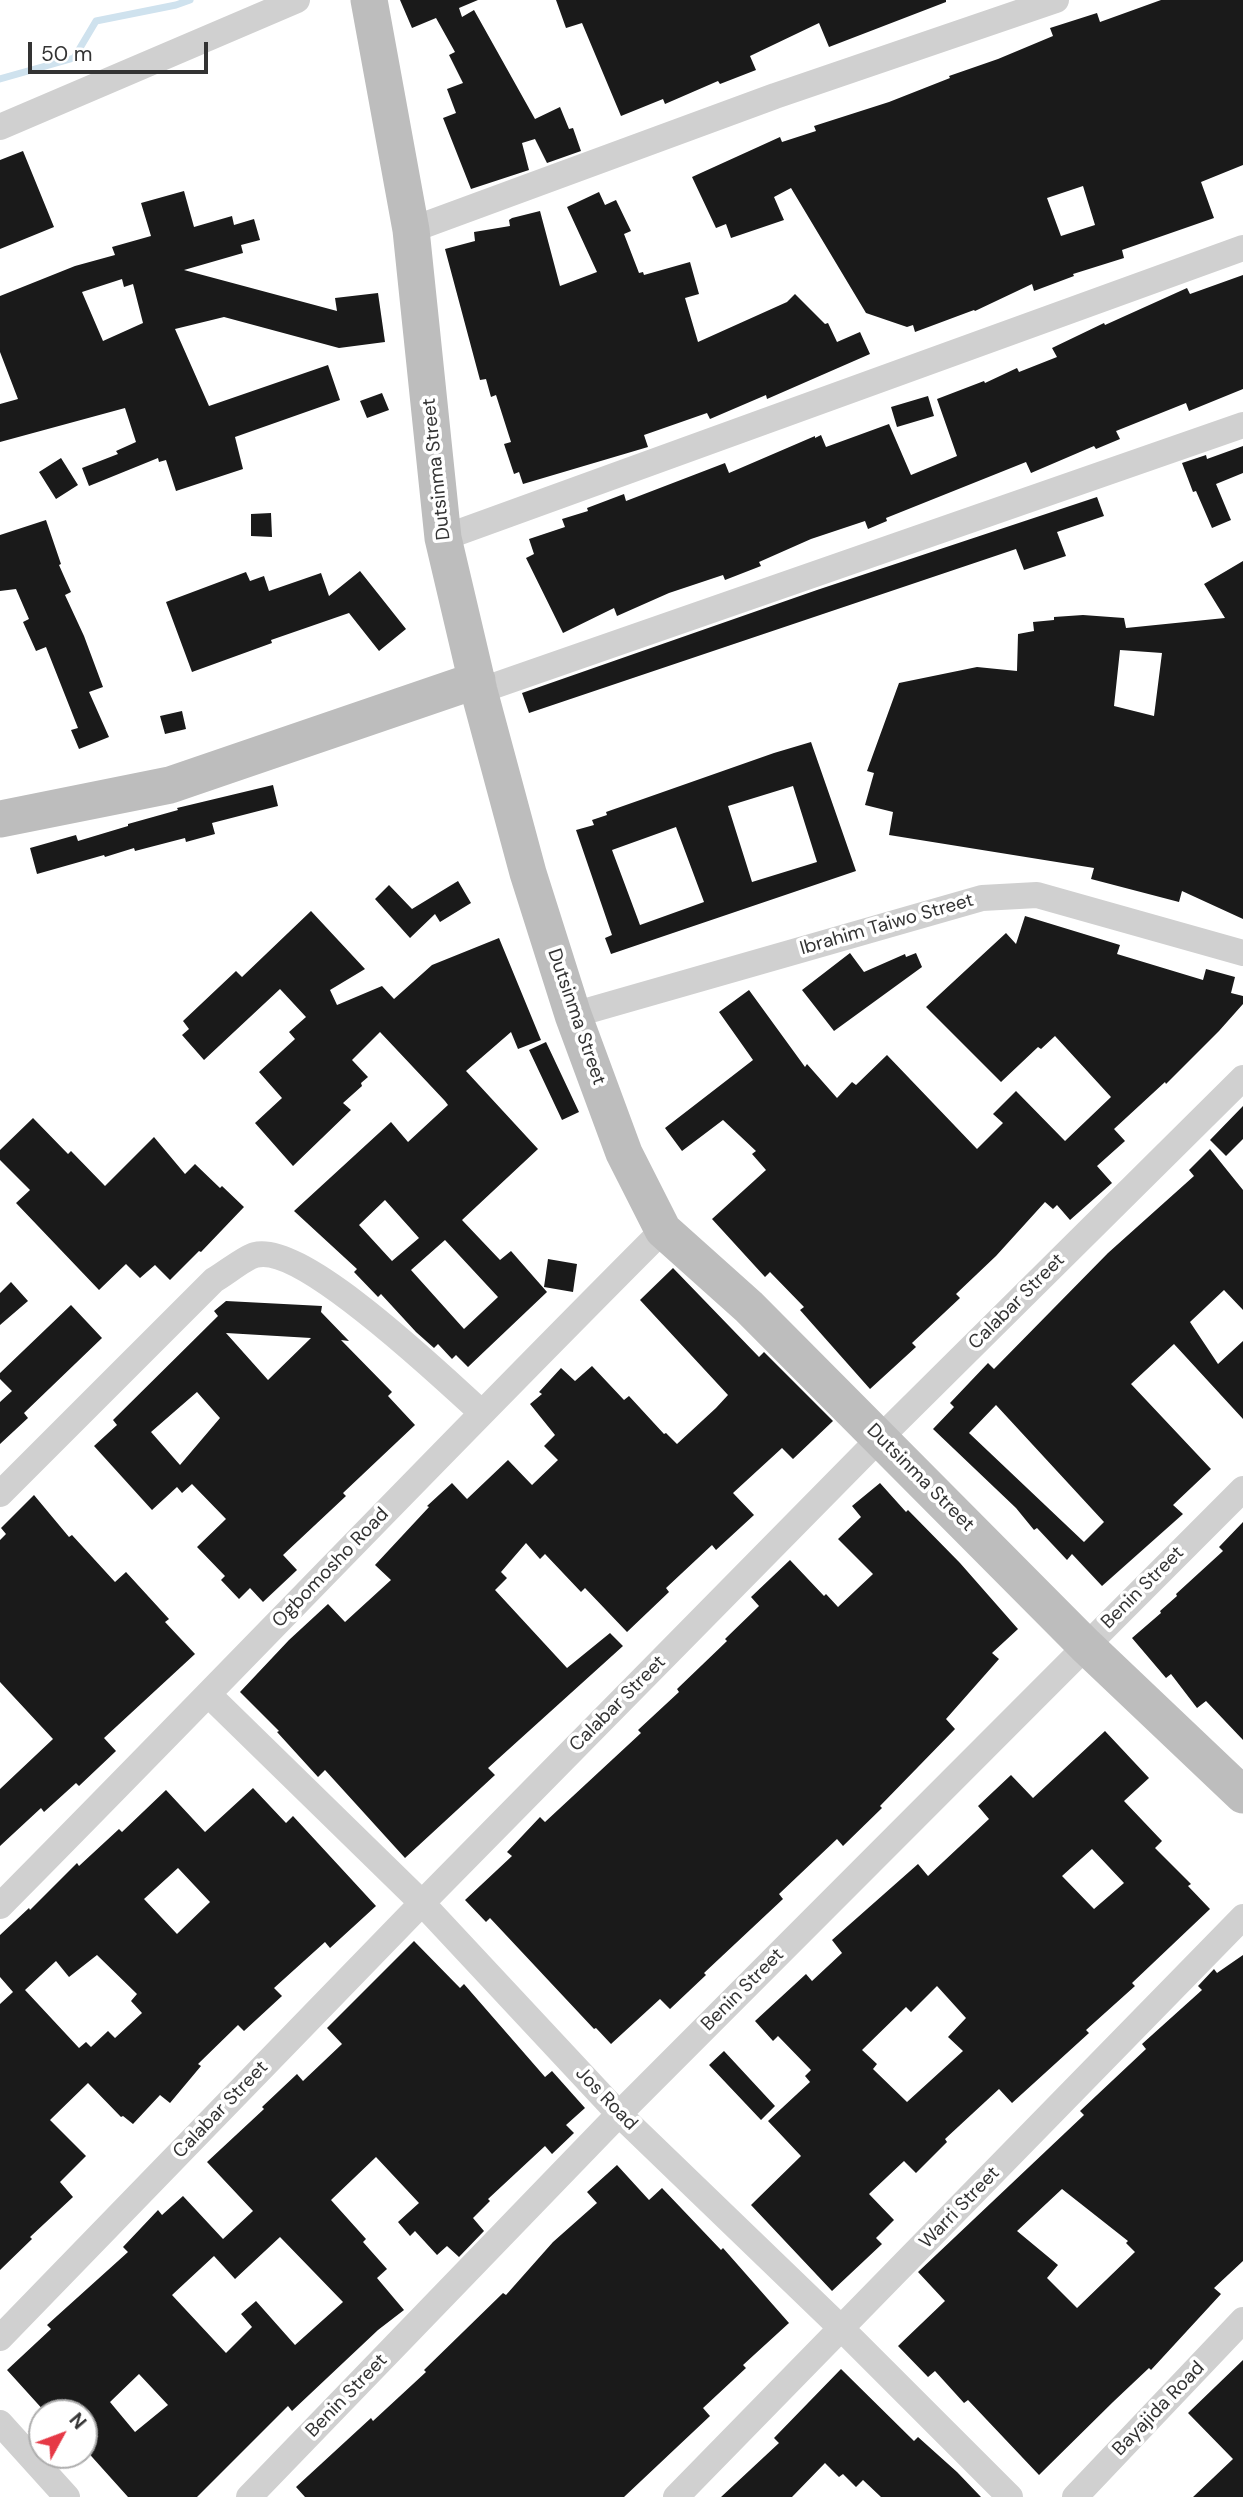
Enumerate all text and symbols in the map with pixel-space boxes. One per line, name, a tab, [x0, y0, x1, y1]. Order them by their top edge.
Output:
scale bar	[32, 28, 212, 72]
text: 50 m	[41, 40, 92, 68]
street label: Dutsinma Street	[418, 397, 456, 541]
street label: Ibrahim Taiwo Street	[798, 889, 976, 961]
street label: Dutsinma Street	[542, 946, 610, 1088]
street label: Calabar Street	[964, 1249, 1070, 1355]
street label: Dutsinma Street	[862, 1420, 978, 1536]
street label: Ogbomosho Road	[268, 1503, 394, 1633]
street label: Benin Street	[1097, 1542, 1189, 1634]
street label: Calabar Street	[565, 1651, 671, 1757]
street label: Benin Street	[697, 1944, 789, 2036]
street label: Calabar Street	[169, 2057, 273, 2163]
street label: Jos Road	[570, 2062, 642, 2136]
street label: Warri Street	[915, 2162, 1005, 2254]
street label: Benin Street	[301, 2349, 393, 2443]
street label: Bayajida Road	[1108, 2357, 1210, 2461]
north arrow	[28, 2399, 98, 2469]
text: N	[64, 2408, 92, 2435]

